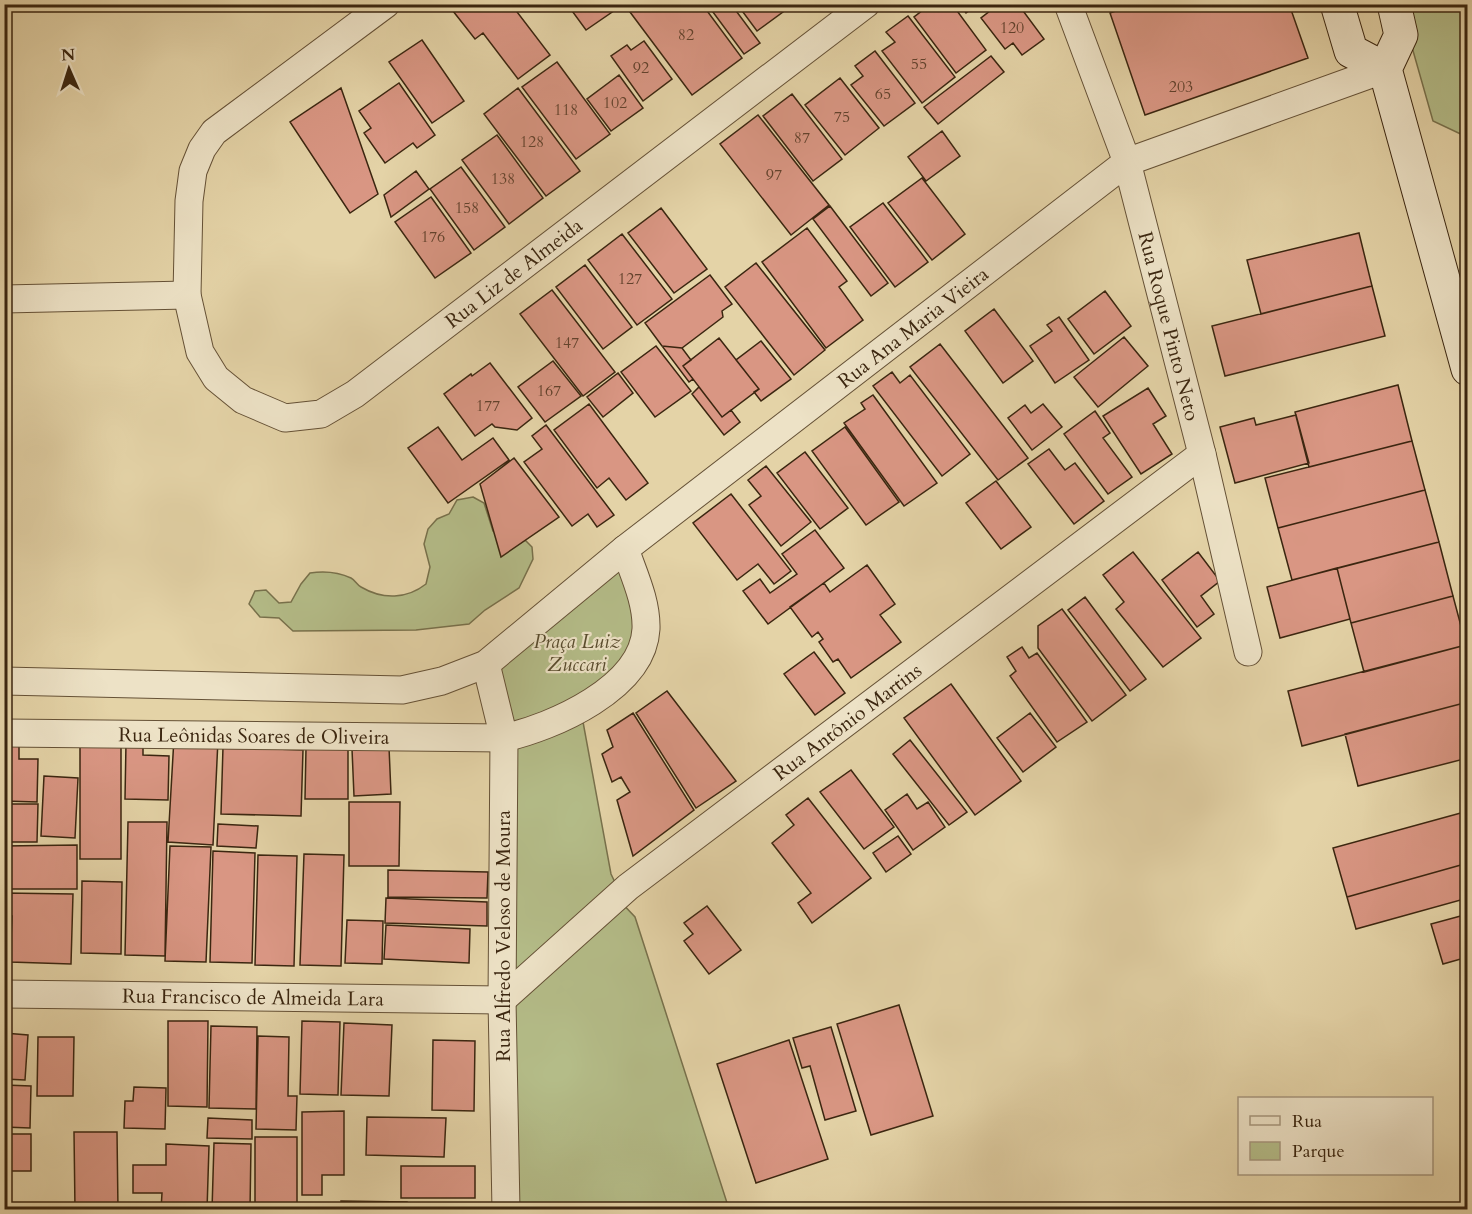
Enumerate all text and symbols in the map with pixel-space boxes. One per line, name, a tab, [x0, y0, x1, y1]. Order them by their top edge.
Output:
house number: 120	[1000, 17, 1024, 39]
house number: 82	[678, 24, 694, 46]
north arrow	[39, 39, 99, 99]
text: N	[61, 44, 76, 66]
house number: 55	[911, 53, 927, 75]
house number: 92	[633, 57, 649, 79]
house number: 203	[1169, 76, 1193, 98]
house number: 65	[875, 83, 891, 105]
house number: 102	[603, 92, 627, 114]
house number: 118	[554, 99, 578, 121]
house number: 75	[834, 106, 850, 128]
house number: 87	[794, 127, 810, 149]
house number: 128	[520, 131, 544, 153]
house number: 97	[766, 164, 782, 186]
house number: 138	[491, 168, 515, 190]
house number: 158	[455, 197, 479, 219]
street label: Rua Liz de Almeida	[439, 212, 588, 334]
house number: 176	[421, 226, 445, 248]
street label: Rua Roque Pinto Neto	[1132, 229, 1206, 424]
street label: Rua Ana Maria Vieira	[832, 260, 994, 394]
house number: 127	[618, 268, 642, 290]
house number: 147	[555, 332, 579, 354]
house number: 167	[537, 380, 561, 402]
house number: 177	[476, 395, 500, 417]
park label: Praça Luiz Zuccari	[533, 628, 621, 678]
street label: Rua Antônio Martins	[767, 657, 927, 786]
street label: Rua Leônidas Soares de Oliveira	[118, 721, 390, 750]
street label: Rua Alfredo Veloso de Moura	[490, 810, 517, 1062]
street label: Rua Francisco de Almeida Lara	[122, 982, 384, 1012]
legend	[1238, 1097, 1433, 1175]
text: Rua	[1292, 1109, 1322, 1134]
text: Parque	[1292, 1139, 1345, 1164]

